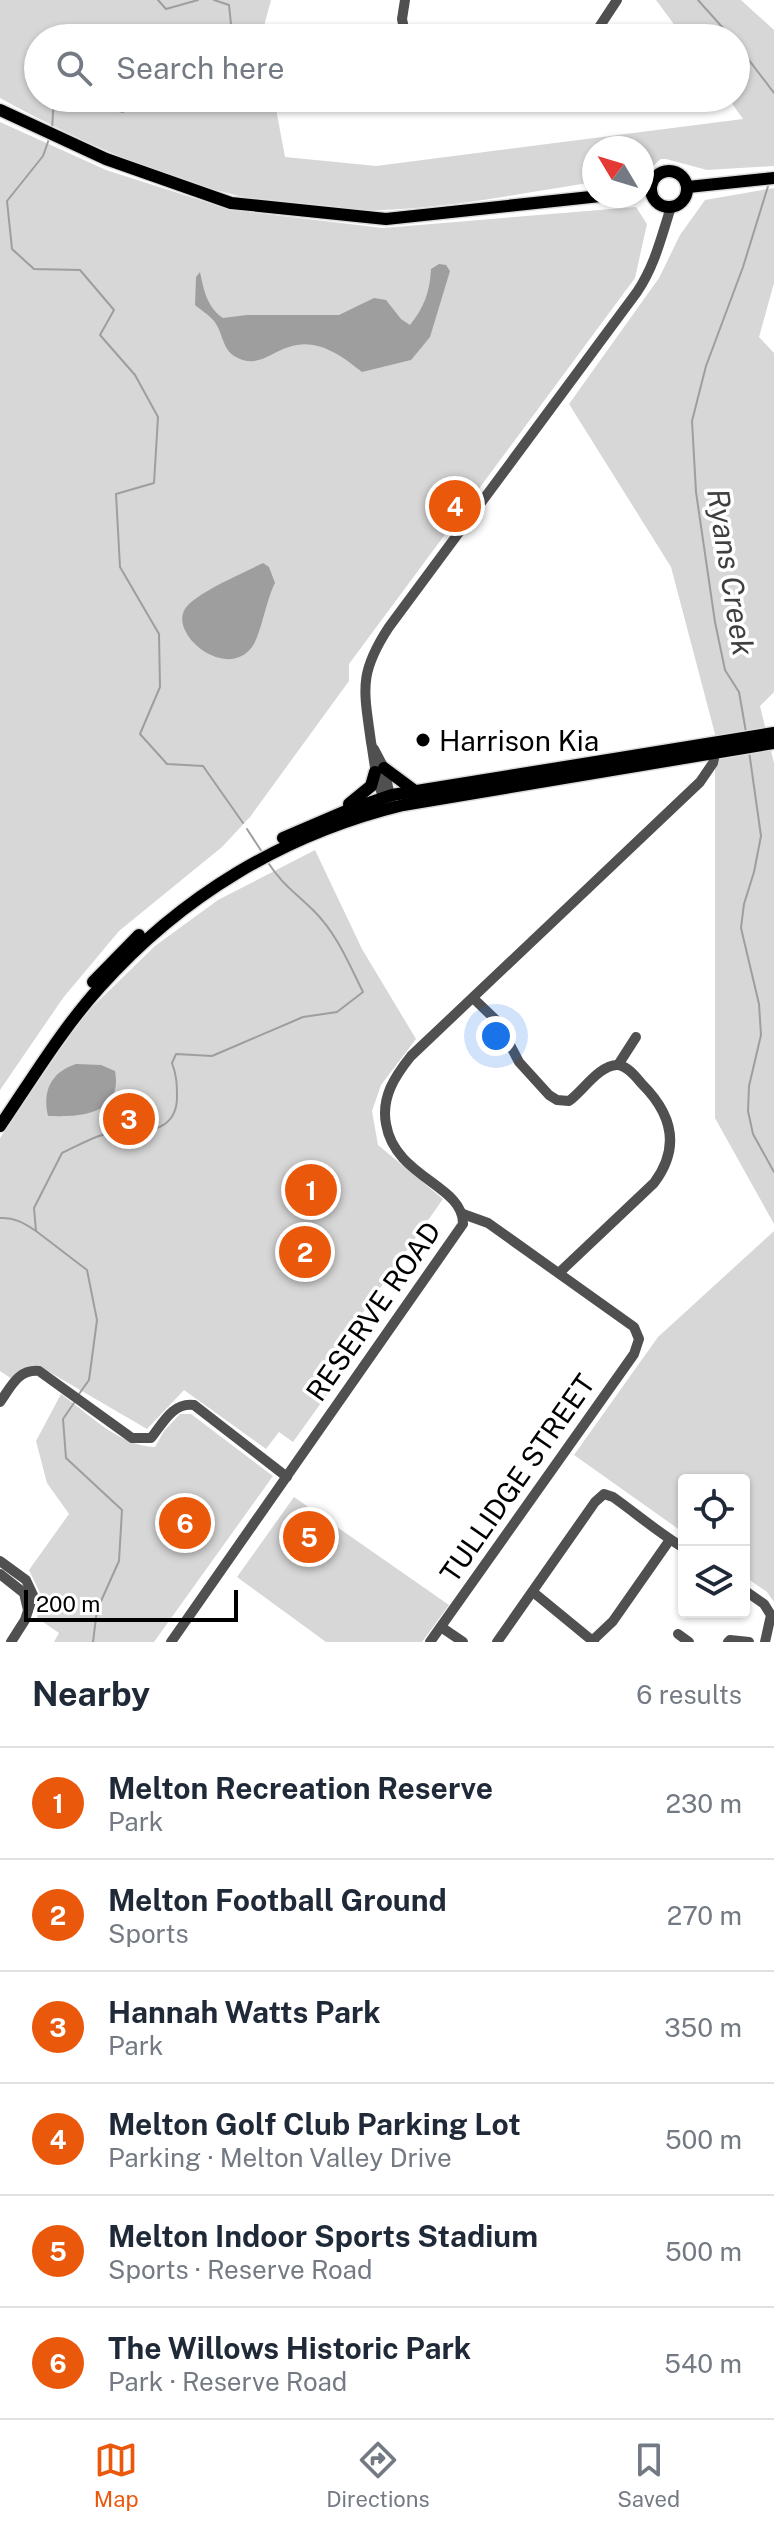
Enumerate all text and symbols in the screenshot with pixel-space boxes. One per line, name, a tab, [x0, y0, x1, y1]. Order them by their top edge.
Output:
search box	[24, 24, 750, 112]
icon: search	[52, 46, 96, 90]
text: Search here	[116, 50, 284, 86]
north arrow	[582, 136, 654, 208]
pin: 4	[429, 476, 481, 536]
water label: Ryans Creek	[700, 486, 762, 659]
place label: Harrison Kia	[439, 724, 599, 757]
marker: Harrison Kia	[414, 731, 432, 749]
your location	[476, 1016, 516, 1056]
pin: 3	[103, 1089, 155, 1149]
pin: 1	[285, 1160, 337, 1220]
street label: RESERVE ROAD	[299, 1215, 447, 1407]
pin: 2	[279, 1222, 331, 1282]
street label: TULLIDGE STREET	[433, 1368, 601, 1588]
map controls	[678, 1474, 750, 1618]
button: locate	[678, 1474, 750, 1546]
pin: 6	[159, 1493, 211, 1553]
pin: 5	[283, 1507, 335, 1567]
button: layers	[678, 1546, 750, 1618]
scale bar	[24, 1586, 238, 1622]
text: 200 m	[36, 1591, 100, 1617]
text: Nearby	[32, 1674, 150, 1714]
text: 6 results	[636, 1679, 742, 1710]
text: Melton Recreation Reserve	[108, 1770, 493, 1806]
text: 1	[52, 1788, 64, 1819]
text: 230 m	[666, 1788, 742, 1819]
text: Park	[108, 1806, 163, 1837]
text: Melton Football Ground	[108, 1882, 447, 1918]
text: 2	[50, 1900, 66, 1931]
text: 270 m	[667, 1900, 742, 1931]
text: Sports	[108, 1918, 189, 1949]
text: Hannah Watts Park	[108, 1994, 381, 2030]
text: 3	[49, 2012, 67, 2043]
text: 350 m	[664, 2012, 742, 2043]
text: Park	[108, 2030, 163, 2061]
text: Melton Golf Club Parking Lot	[108, 2106, 521, 2142]
text: 4	[49, 2124, 67, 2155]
text: 500 m	[665, 2124, 742, 2155]
text: Parking · Melton Valley Drive	[108, 2142, 452, 2173]
text: Melton Indoor Sports Stadium	[108, 2218, 538, 2254]
text: 5	[49, 2236, 67, 2267]
text: 500 m	[665, 2236, 742, 2267]
text: Sports · Reserve Road	[108, 2254, 372, 2285]
text: The Willows Historic Park	[108, 2330, 471, 2366]
text: 6	[49, 2348, 67, 2379]
text: 540 m	[664, 2348, 742, 2379]
text: Park · Reserve Road	[108, 2366, 347, 2397]
tab: Map	[94, 2438, 139, 2512]
tab: Directions	[326, 2438, 430, 2512]
tab: Saved	[617, 2438, 680, 2512]

